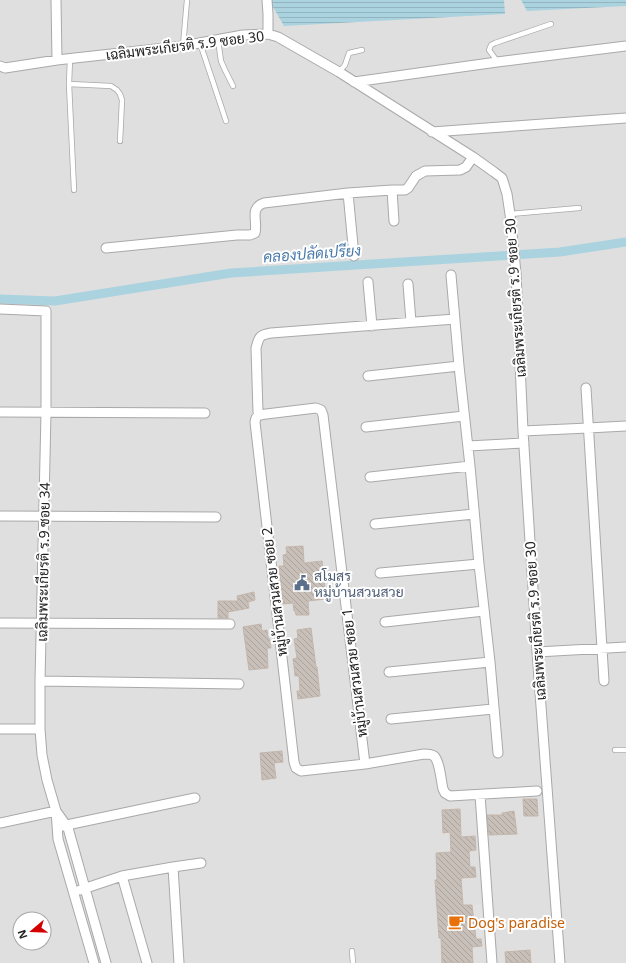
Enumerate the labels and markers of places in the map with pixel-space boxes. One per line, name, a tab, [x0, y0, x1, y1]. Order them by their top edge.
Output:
place label: สโมสร หมู่บ้านสวนสวย	[314, 566, 404, 602]
public building icon: สโมสร หมู่บ้านสวนสวย	[293, 574, 311, 592]
cafe icon: Dog's paradise	[447, 913, 465, 931]
place label: Dog's paradise	[468, 913, 565, 932]

